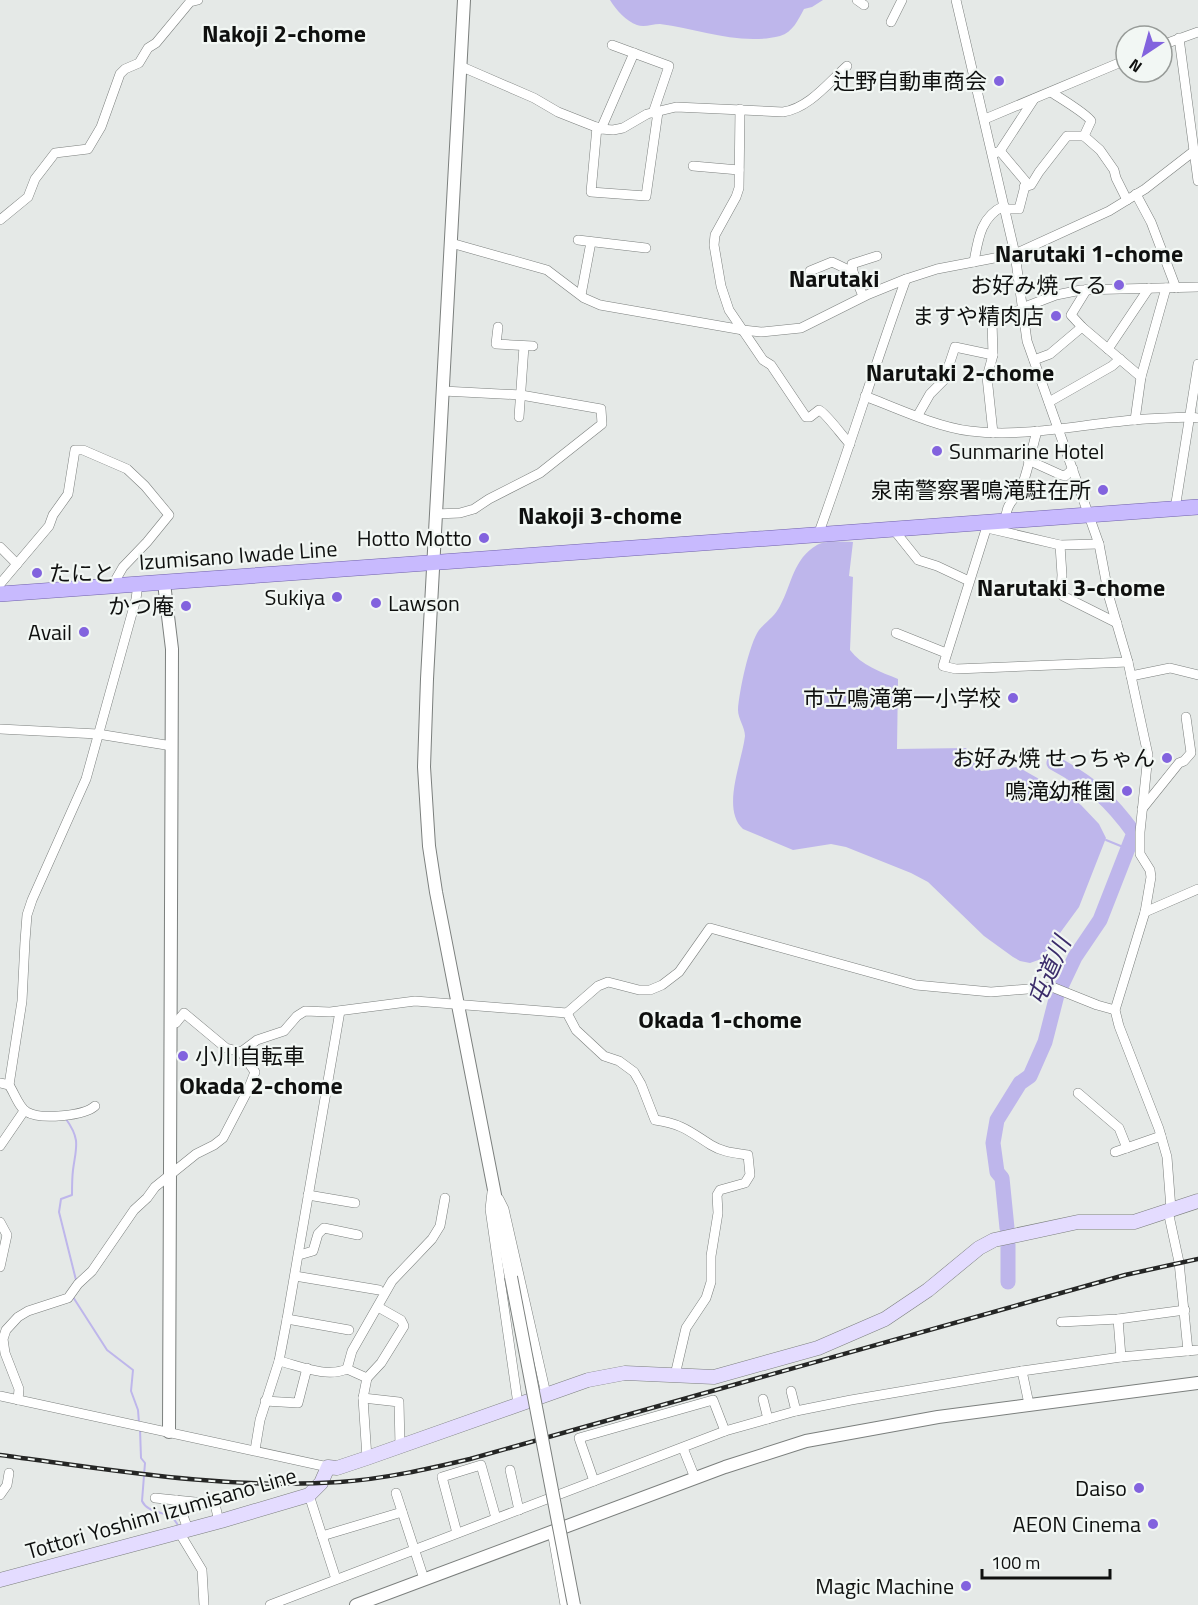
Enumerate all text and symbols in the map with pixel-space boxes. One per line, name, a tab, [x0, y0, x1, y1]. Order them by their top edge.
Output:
district label: Nakoji 2-chome	[202, 15, 366, 51]
north arrow	[1114, 24, 1174, 84]
text: N	[1124, 53, 1147, 79]
place label: 辻野自動車商会	[833, 64, 987, 98]
marker: 辻野自動車商会	[992, 74, 1006, 88]
district label: Narutaki 1-chome	[995, 235, 1183, 271]
district label: Narutaki	[789, 260, 879, 296]
place label: お好み焼 てる	[970, 268, 1107, 302]
marker: お好み焼 てる	[1112, 278, 1126, 292]
place label: ますや精肉店	[912, 299, 1044, 333]
marker: ますや精肉店	[1049, 309, 1063, 323]
district label: Narutaki 2-chome	[866, 354, 1054, 390]
place label: Sunmarine Hotel	[949, 434, 1104, 468]
marker: Sunmarine Hotel	[930, 444, 944, 458]
place label: 泉南警察署鳴滝駐在所	[871, 473, 1091, 507]
marker: 泉南警察署鳴滝駐在所	[1096, 483, 1110, 497]
district label: Nakoji 3-chome	[518, 497, 682, 533]
place label: Hotto Motto	[357, 521, 472, 555]
street label: Izumisano Iwade Line	[138, 531, 338, 579]
marker: Hotto Motto	[477, 531, 491, 545]
place label: たにと	[49, 556, 115, 590]
marker: たにと	[30, 566, 44, 580]
district label: Narutaki 3-chome	[977, 569, 1165, 605]
place label: Sukiya	[265, 580, 325, 614]
place label: Lawson	[388, 586, 460, 620]
place label: かつ庵	[108, 589, 174, 623]
marker: Sukiya	[330, 590, 344, 604]
marker: Lawson	[369, 596, 383, 610]
marker: かつ庵	[179, 599, 193, 613]
place label: Avail	[28, 615, 72, 649]
marker: Avail	[77, 625, 91, 639]
place label: 市立鳴滝第一小学校	[803, 681, 1001, 715]
marker: 市立鳴滝第一小学校	[1006, 691, 1020, 705]
place label: お好み焼 せっちゃん	[952, 741, 1155, 775]
marker: お好み焼 せっちゃん	[1160, 751, 1174, 765]
place label: 鳴滝幼稚園	[1005, 774, 1115, 808]
marker: 鳴滝幼稚園	[1120, 784, 1134, 798]
water label: 屯道川	[1017, 928, 1080, 1011]
district label: Okada 1-chome	[638, 1001, 802, 1037]
place label: 小川自転車	[195, 1039, 305, 1073]
marker: 小川自転車	[176, 1049, 190, 1063]
district label: Okada 2-chome	[179, 1067, 343, 1103]
street label: Tottori Yoshimi Izumisano Line	[22, 1458, 300, 1568]
place label: Daiso	[1075, 1471, 1127, 1505]
marker: Daiso	[1132, 1481, 1146, 1495]
place label: AEON Cinema	[1013, 1507, 1141, 1541]
marker: AEON Cinema	[1146, 1517, 1160, 1531]
scale bar	[982, 1542, 1110, 1580]
text: 100 m	[991, 1549, 1040, 1576]
place label: Magic Machine	[815, 1569, 954, 1603]
marker: Magic Machine	[959, 1579, 973, 1593]

